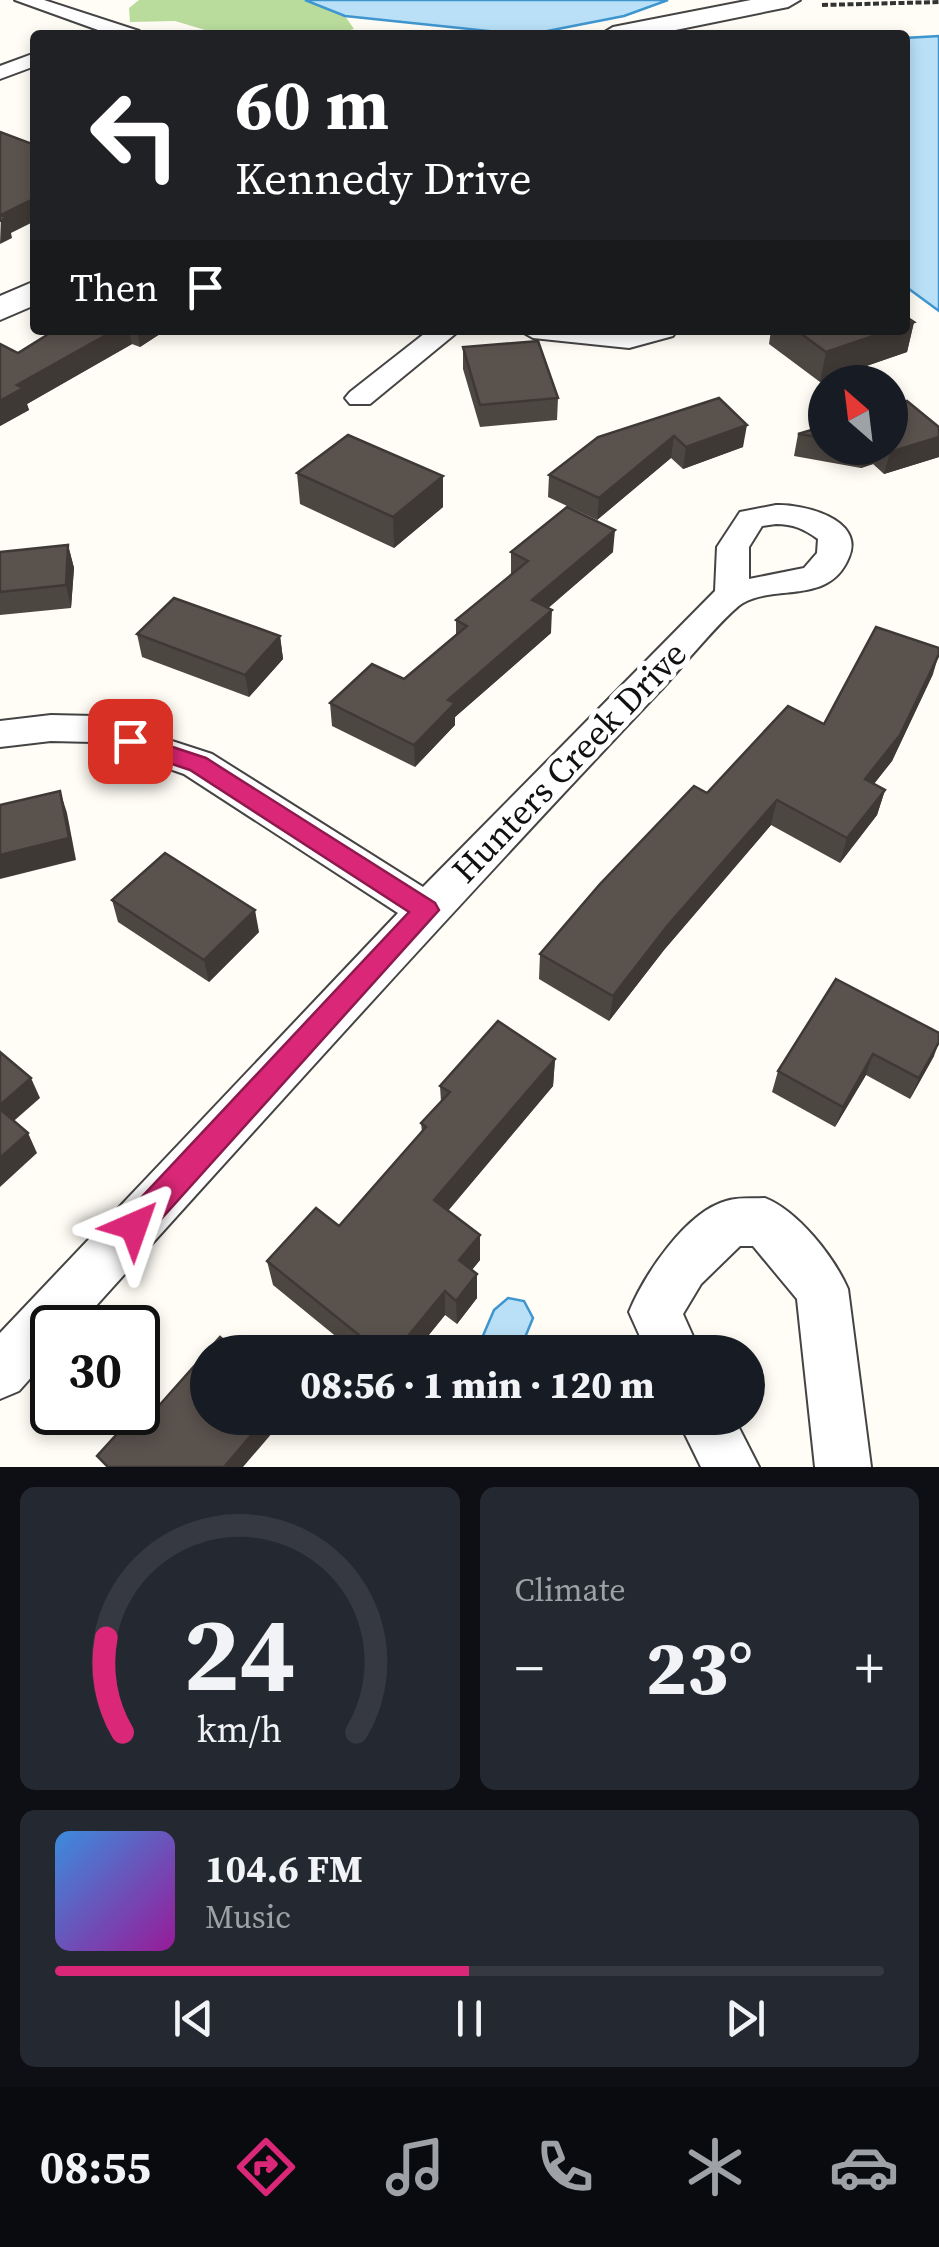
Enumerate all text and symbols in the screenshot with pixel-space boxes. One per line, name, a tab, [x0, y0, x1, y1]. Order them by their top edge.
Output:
text: 60 m	[235, 56, 389, 152]
icon: left	[70, 70, 200, 200]
text: Kennedy Drive	[235, 147, 532, 209]
icon: arrive	[178, 260, 233, 315]
text: Then	[70, 262, 158, 314]
north arrow	[808, 365, 908, 465]
map controls	[808, 365, 908, 465]
street label: Hunters Creek Drive	[441, 631, 697, 893]
pin	[88, 699, 173, 784]
icon: arrive	[103, 714, 158, 769]
position arrow	[82, 1174, 186, 1278]
speed limit sign: 30	[30, 1305, 160, 1435]
text: 08:56 · 1 min · 120 m	[300, 1359, 655, 1411]
text: Climate	[515, 1568, 626, 1612]
text: 24	[183, 1582, 296, 1725]
text: 23°	[646, 1616, 753, 1719]
text: −	[515, 1630, 544, 1705]
text: +	[855, 1630, 884, 1705]
text: km/h	[197, 1705, 282, 1754]
text: 104.6 FM	[205, 1843, 363, 1895]
text: Music	[205, 1895, 291, 1939]
icon: previous	[166, 1991, 221, 2046]
icon: pause	[442, 1991, 497, 2046]
icon: next	[718, 1991, 773, 2046]
icon: directions	[231, 2132, 301, 2202]
icon: music	[380, 2132, 450, 2202]
icon: phone	[530, 2132, 600, 2202]
icon: climate	[680, 2132, 750, 2202]
icon: car	[829, 2132, 899, 2202]
text: 08:55	[40, 2136, 151, 2198]

